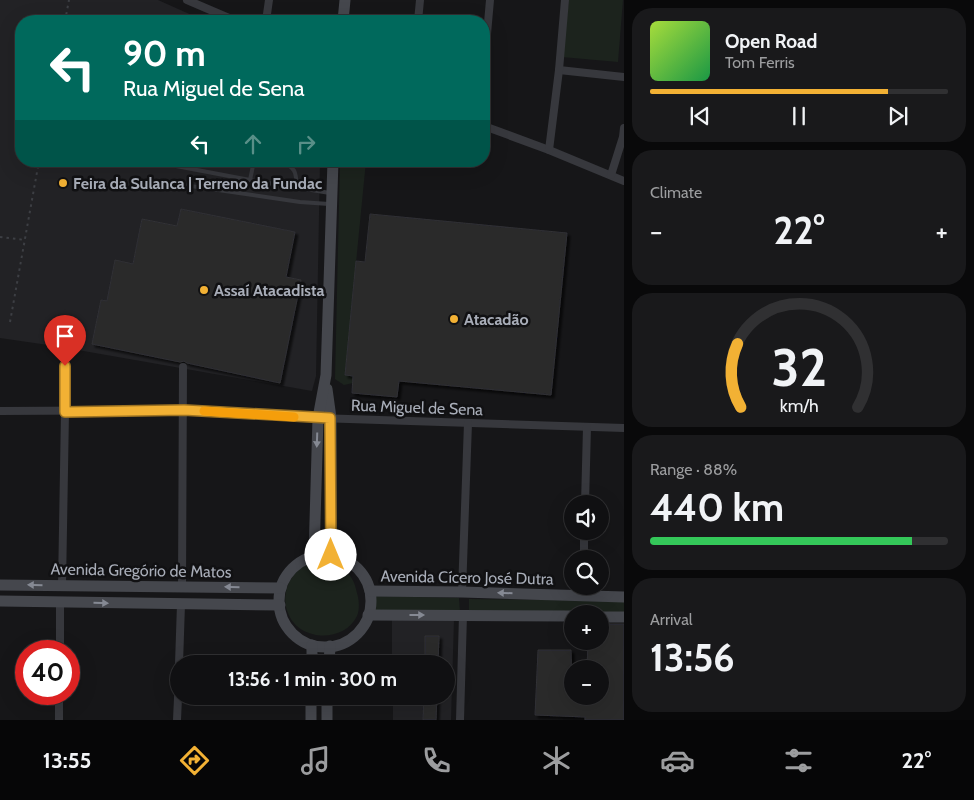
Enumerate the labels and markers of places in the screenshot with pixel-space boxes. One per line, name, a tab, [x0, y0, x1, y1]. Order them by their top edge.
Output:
place label: Feira da Sulanca | Terreno da Fundac	[73, 174, 322, 193]
marker: Feira da Sulanca | Terreno da Fundac	[57, 177, 69, 189]
place label: Assaí Atacadista	[214, 281, 325, 300]
marker: Assaí Atacadista	[198, 284, 210, 296]
place label: Atacadão	[464, 310, 529, 329]
marker: Atacadão	[448, 313, 460, 325]
pin	[44, 315, 86, 366]

